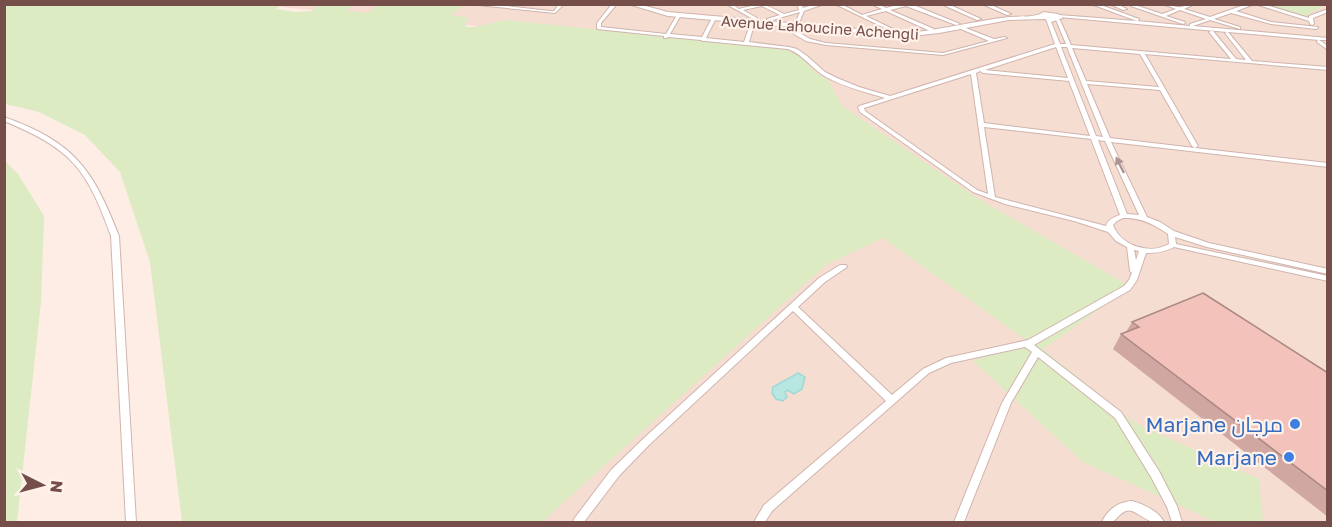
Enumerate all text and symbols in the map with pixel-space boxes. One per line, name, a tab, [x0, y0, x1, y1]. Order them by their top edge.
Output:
street label: Avenue Lahoucine Achengli	[720, 11, 920, 43]
one-way arrow	[1115, 157, 1124, 174]
place label: Marjane مرجان	[1145, 411, 1283, 438]
marker: Marjane مرجان	[1288, 417, 1302, 431]
place label: Marjane	[1196, 444, 1277, 470]
marker: Marjane	[1282, 450, 1296, 464]
north arrow	[12, 455, 72, 515]
text: N	[46, 479, 67, 494]

